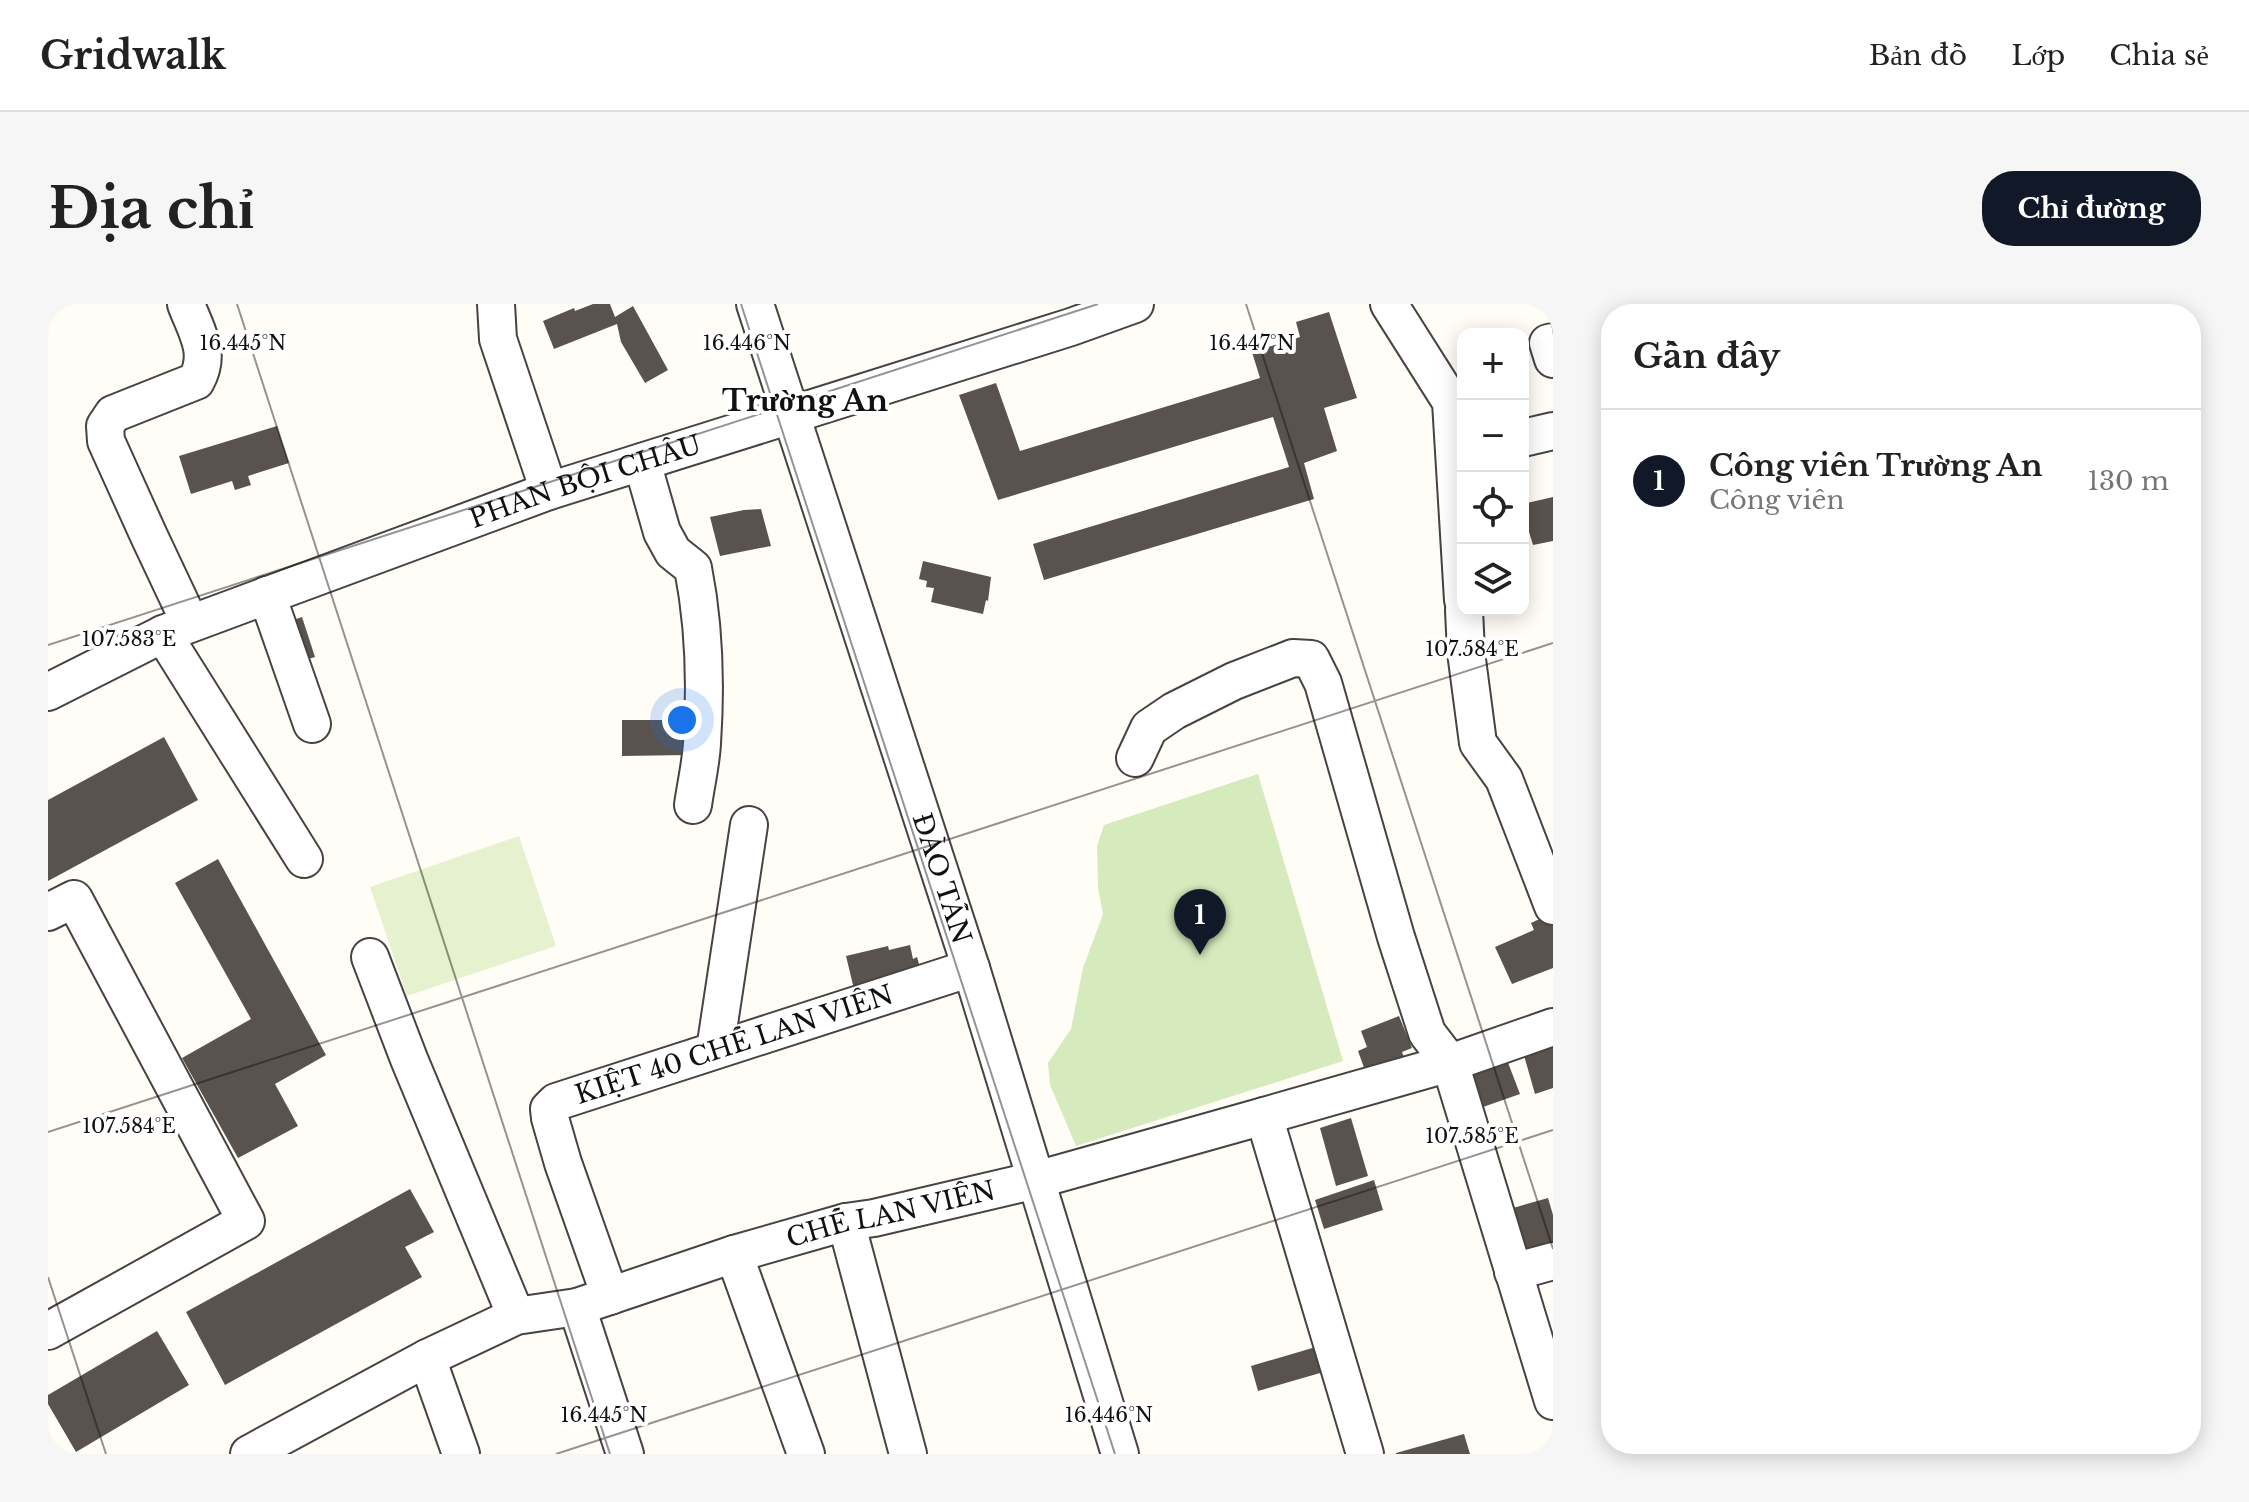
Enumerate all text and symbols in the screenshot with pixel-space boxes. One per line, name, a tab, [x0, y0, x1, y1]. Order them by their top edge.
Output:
text: Gridwalk	[40, 32, 226, 79]
text: Bản đồ	[1869, 38, 1967, 73]
text: Lớp	[2011, 38, 2065, 73]
text: Chia sẻ	[2109, 38, 2209, 73]
button: Chỉ đường	[1982, 171, 2201, 246]
text: Địa chỉ	[48, 174, 254, 243]
map controls	[1457, 328, 1529, 616]
button: +	[1457, 328, 1529, 400]
text: 16.445°N	[200, 331, 286, 355]
text: 16.446°N	[703, 331, 791, 355]
text: 16.447°N	[1209, 331, 1295, 355]
text: Gần đây	[1633, 335, 1780, 377]
district label: Trường An	[722, 382, 888, 419]
button: −	[1457, 400, 1529, 472]
street label: PHAN BỘI CHÂU	[465, 428, 705, 535]
text: Công viên Trường An	[1709, 447, 2042, 484]
text: 1	[1653, 465, 1665, 497]
text: 130 m	[2087, 465, 2169, 497]
button: locate	[1457, 472, 1529, 544]
text: Công viên	[1709, 484, 1844, 516]
button: layers	[1457, 544, 1529, 616]
text: 107.583°E	[82, 627, 176, 651]
text: 107.584°E	[1425, 637, 1519, 661]
your location	[662, 700, 702, 740]
street label: ĐÀO TẤN	[906, 809, 978, 948]
pin: 1	[1174, 889, 1226, 955]
street label: KIỆT 40 CHẾ LAN VIÊN	[571, 978, 897, 1111]
text: 107.584°E	[82, 1114, 176, 1138]
text: 107.585°E	[1425, 1124, 1519, 1148]
street label: CHẾ LAN VIÊN	[783, 1174, 998, 1254]
text: 16.445°N	[561, 1403, 647, 1427]
text: 16.446°N	[1065, 1403, 1153, 1427]

